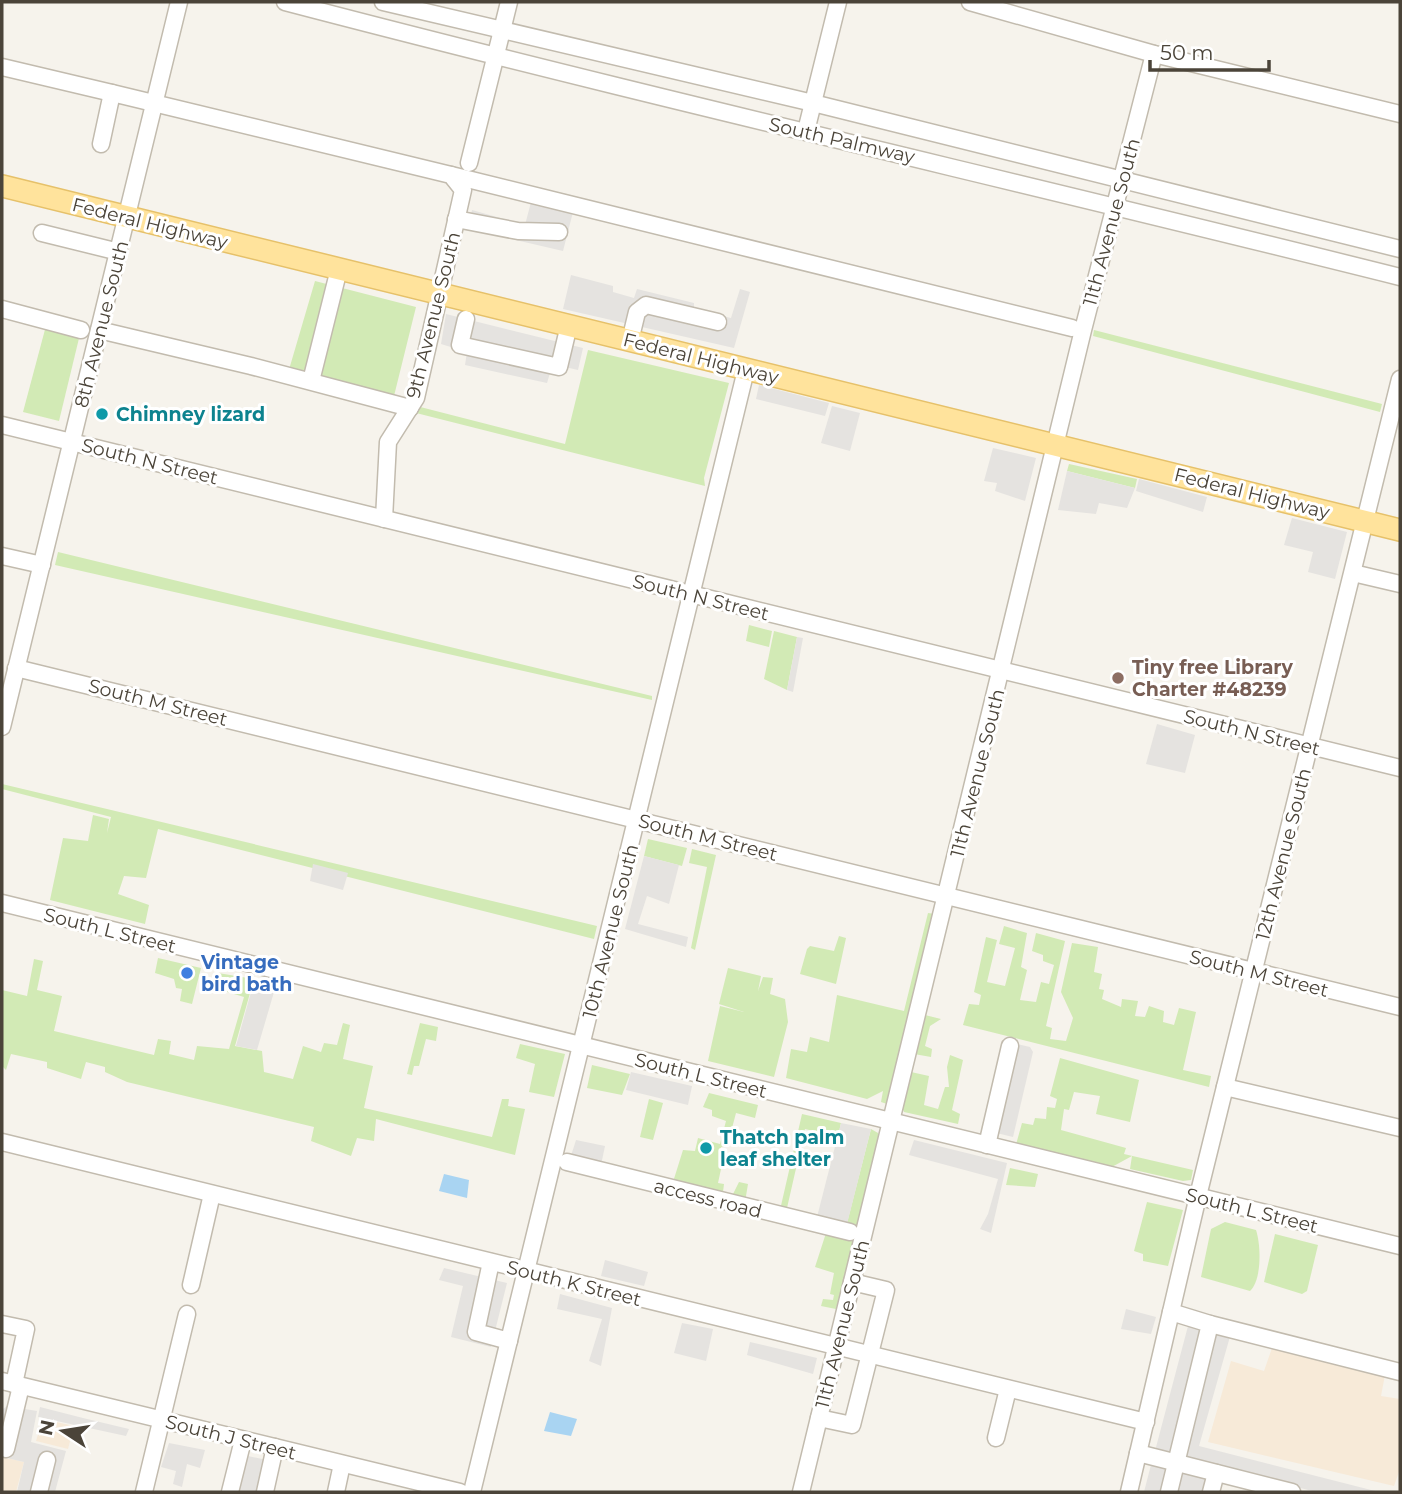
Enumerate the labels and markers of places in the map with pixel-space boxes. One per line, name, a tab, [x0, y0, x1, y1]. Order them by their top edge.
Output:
place label: Chimney lizard	[116, 403, 265, 426]
marker: Chimney lizard	[94, 406, 110, 422]
place label: Tiny free Library Charter #48239	[1132, 656, 1294, 701]
marker: Tiny free Library Charter #48239	[1110, 670, 1126, 686]
place label: Vintage bird bath	[200, 951, 292, 996]
marker: Vintage bird bath	[179, 965, 195, 981]
place label: Thatch palm leaf shelter	[720, 1126, 845, 1171]
marker: Thatch palm leaf shelter	[698, 1140, 714, 1156]

